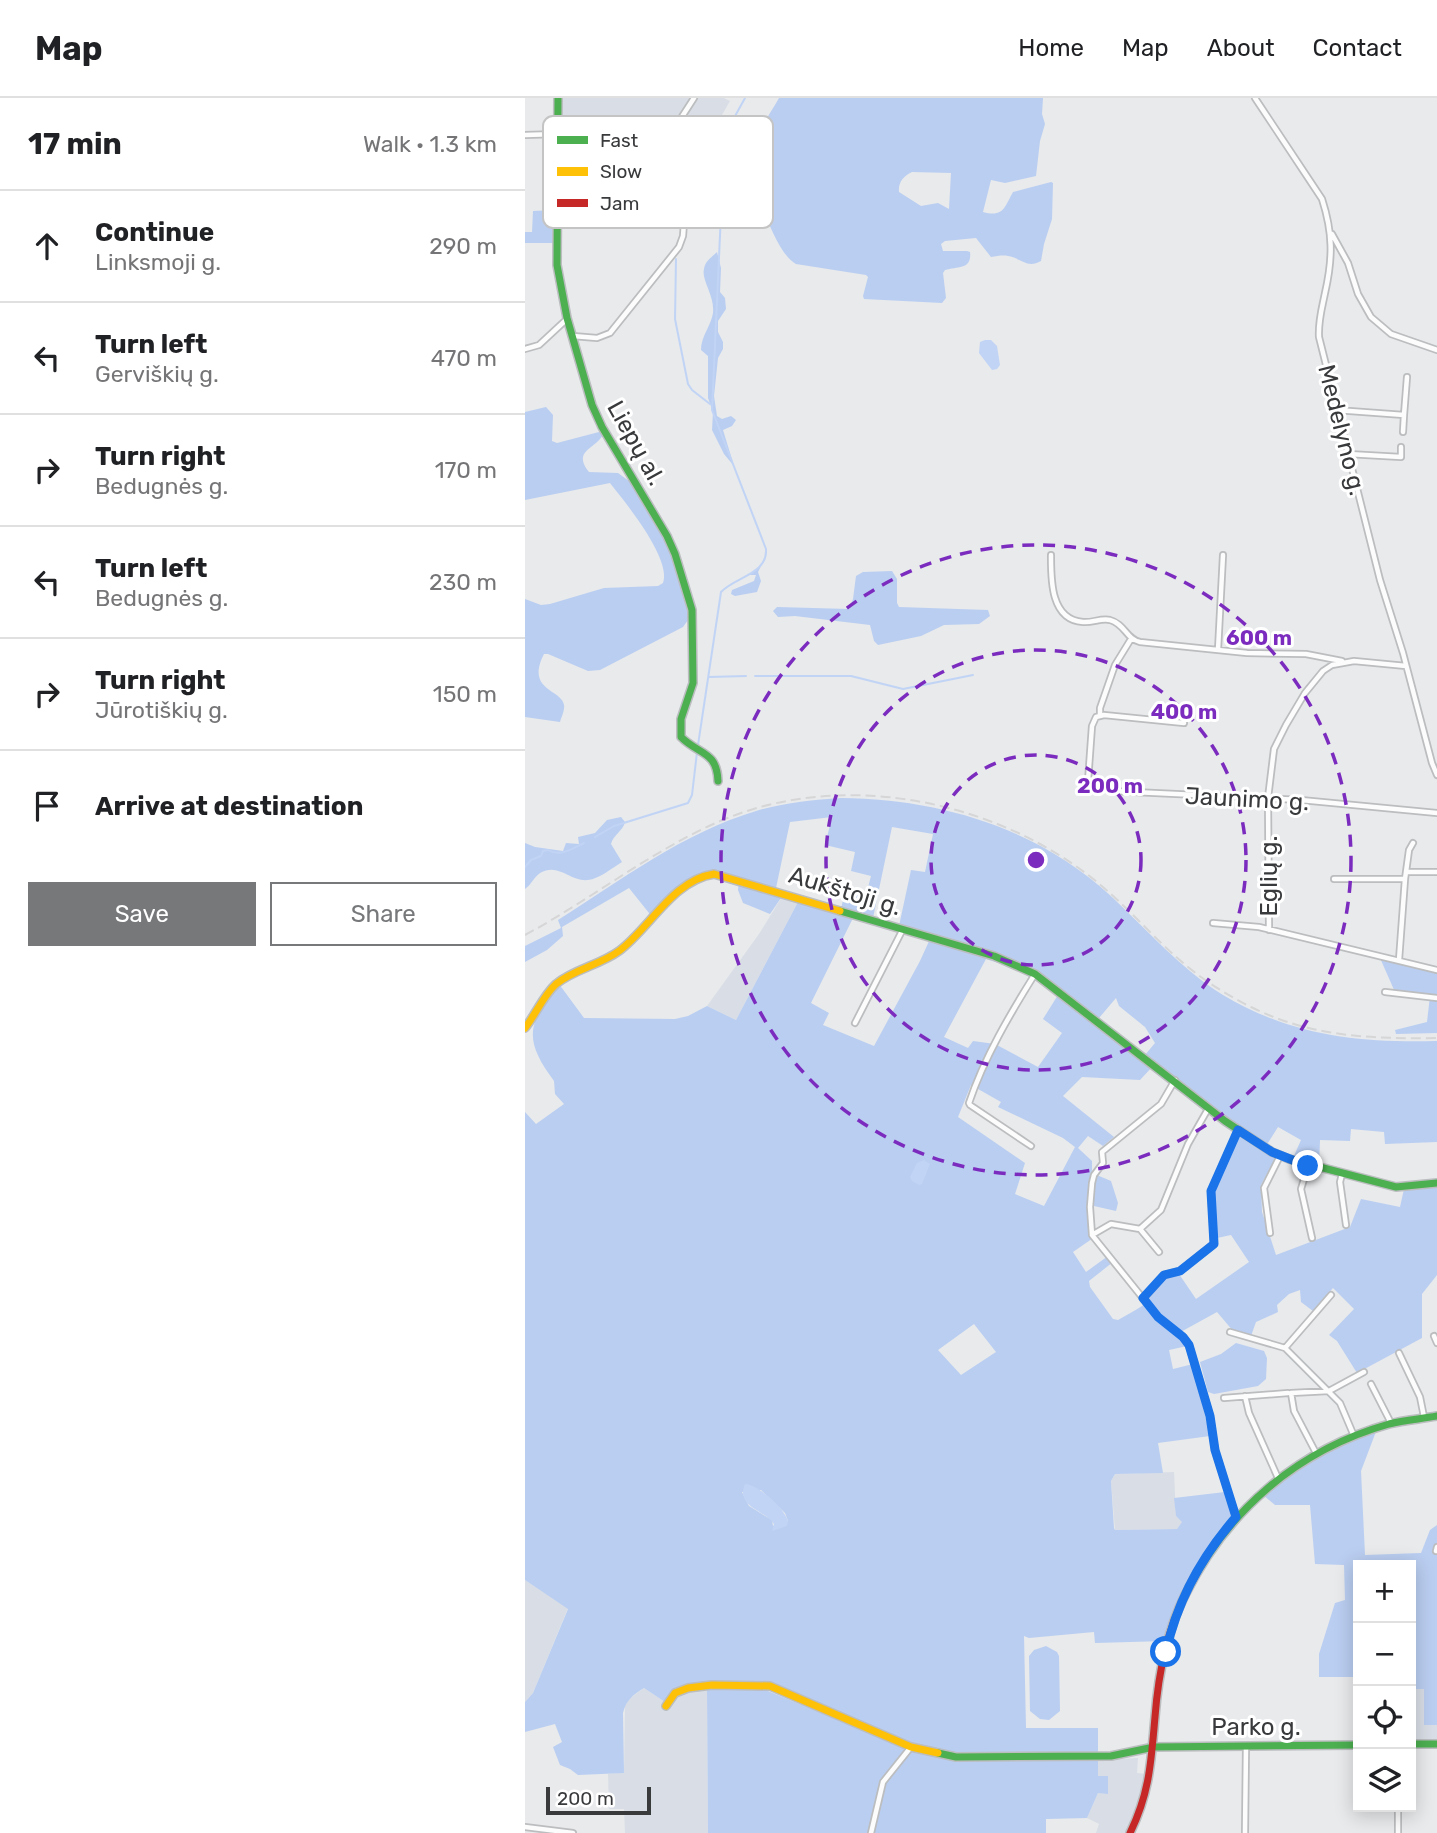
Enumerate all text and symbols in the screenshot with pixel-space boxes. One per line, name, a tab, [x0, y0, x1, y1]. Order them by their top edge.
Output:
text: Map	[35, 29, 103, 68]
text: Home	[1018, 34, 1084, 62]
text: Map	[1122, 34, 1169, 62]
text: About	[1207, 34, 1275, 62]
text: Contact	[1313, 34, 1402, 62]
legend	[543, 116, 773, 228]
text: 17 min	[28, 126, 122, 162]
text: Fast	[600, 129, 639, 152]
text: Walk · 1.3 km	[363, 130, 497, 158]
text: Slow	[600, 160, 642, 183]
text: Jam	[600, 192, 639, 215]
text: Continue	[95, 217, 214, 248]
icon: ahead	[28, 227, 66, 265]
text: 290 m	[429, 232, 497, 260]
text: Linksmoji g.	[95, 248, 221, 276]
text: Turn left	[95, 329, 207, 360]
icon: left	[28, 339, 66, 377]
text: 470 m	[431, 344, 497, 372]
text: Gerviškių g.	[95, 360, 219, 388]
street label: Medelyno g.	[1312, 362, 1372, 498]
street label: Liepų al.	[601, 396, 671, 490]
text: Turn right	[95, 441, 225, 472]
icon: right	[28, 451, 66, 489]
text: 170 m	[435, 456, 497, 484]
text: Bedugnės g.	[95, 472, 228, 500]
text: Turn left	[95, 553, 207, 584]
icon: left	[28, 563, 66, 601]
text: 230 m	[429, 568, 497, 596]
text: Bedugnės g.	[95, 584, 228, 612]
text: 600 m	[1226, 625, 1292, 650]
text: Turn right	[95, 665, 225, 696]
icon: right	[28, 675, 66, 713]
text: 150 m	[433, 680, 497, 708]
text: Jūrotiškių g.	[95, 696, 228, 724]
text: 400 m	[1151, 699, 1217, 724]
text: 200 m	[1077, 773, 1143, 798]
street label: Jaunimo g.	[1184, 782, 1310, 816]
icon: arrive	[28, 787, 66, 825]
text: Arrive at destination	[95, 791, 363, 822]
street label: Eglių g.	[1255, 835, 1283, 917]
centre of rings	[1024, 848, 1048, 872]
street label: Aukštoji g.	[785, 861, 905, 921]
button: Save	[28, 882, 256, 946]
button: Share	[270, 882, 497, 946]
route end	[1292, 1150, 1323, 1181]
map controls	[1353, 1560, 1416, 1812]
button: +	[1353, 1560, 1416, 1623]
button: −	[1353, 1623, 1416, 1686]
route start	[1150, 1636, 1181, 1667]
button: locate	[1353, 1686, 1416, 1749]
street label: Parko g.	[1211, 1713, 1301, 1741]
button: layers	[1353, 1749, 1416, 1812]
scale bar	[546, 1784, 651, 1816]
text: 200 m	[557, 1787, 614, 1810]

